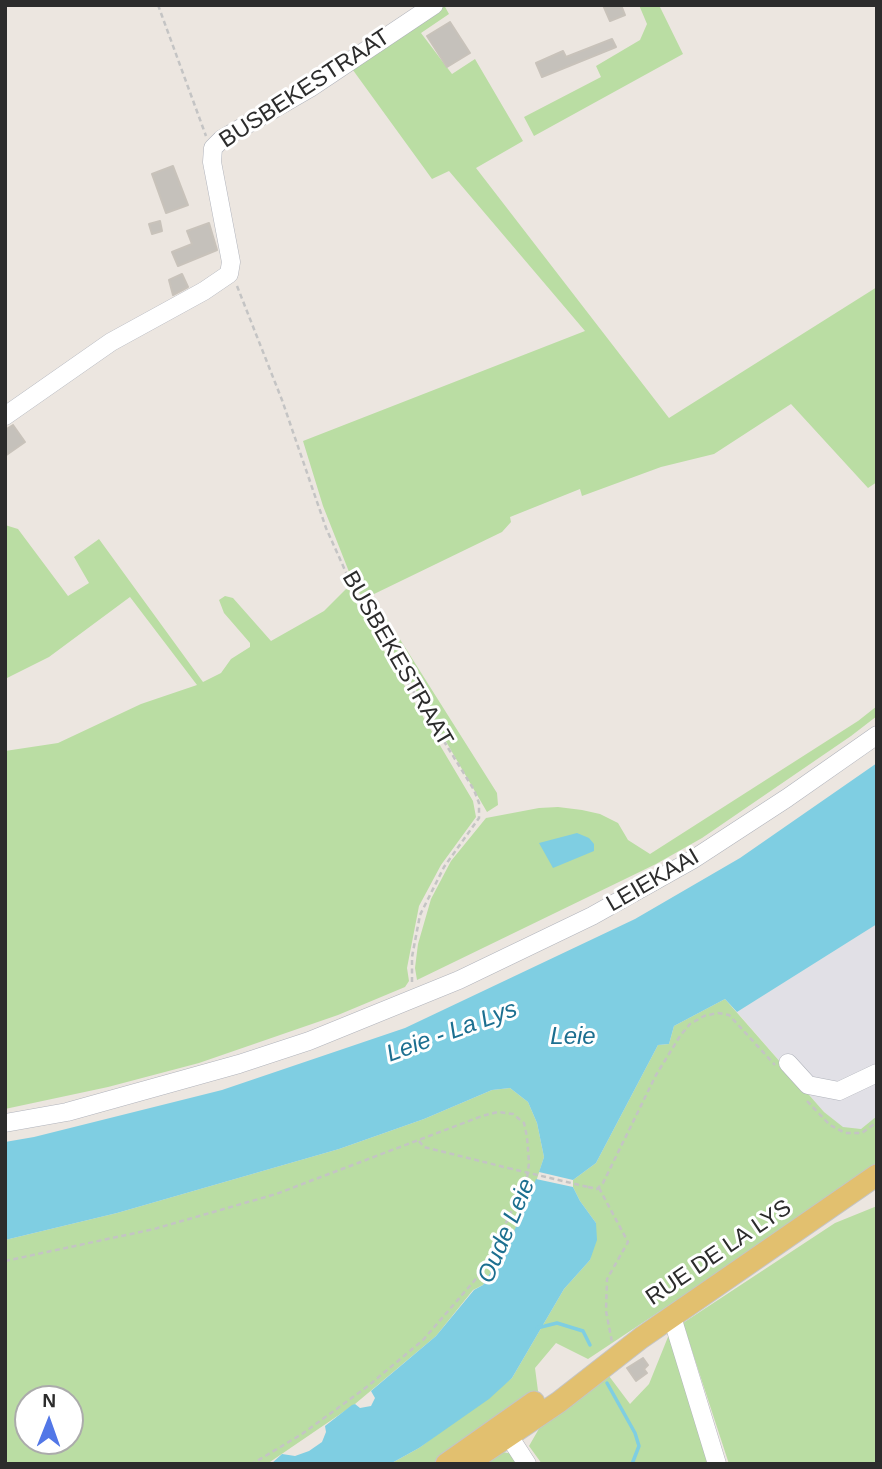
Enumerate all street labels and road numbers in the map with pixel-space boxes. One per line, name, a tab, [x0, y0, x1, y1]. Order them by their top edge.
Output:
street label: BUSBEKESTRAAT	[215, 24, 395, 154]
street label: BUSBEKESTRAAT	[336, 567, 458, 751]
street label: LEIEKAAI	[602, 843, 704, 919]
street label: RUE DE LA LYS	[641, 1194, 797, 1312]

